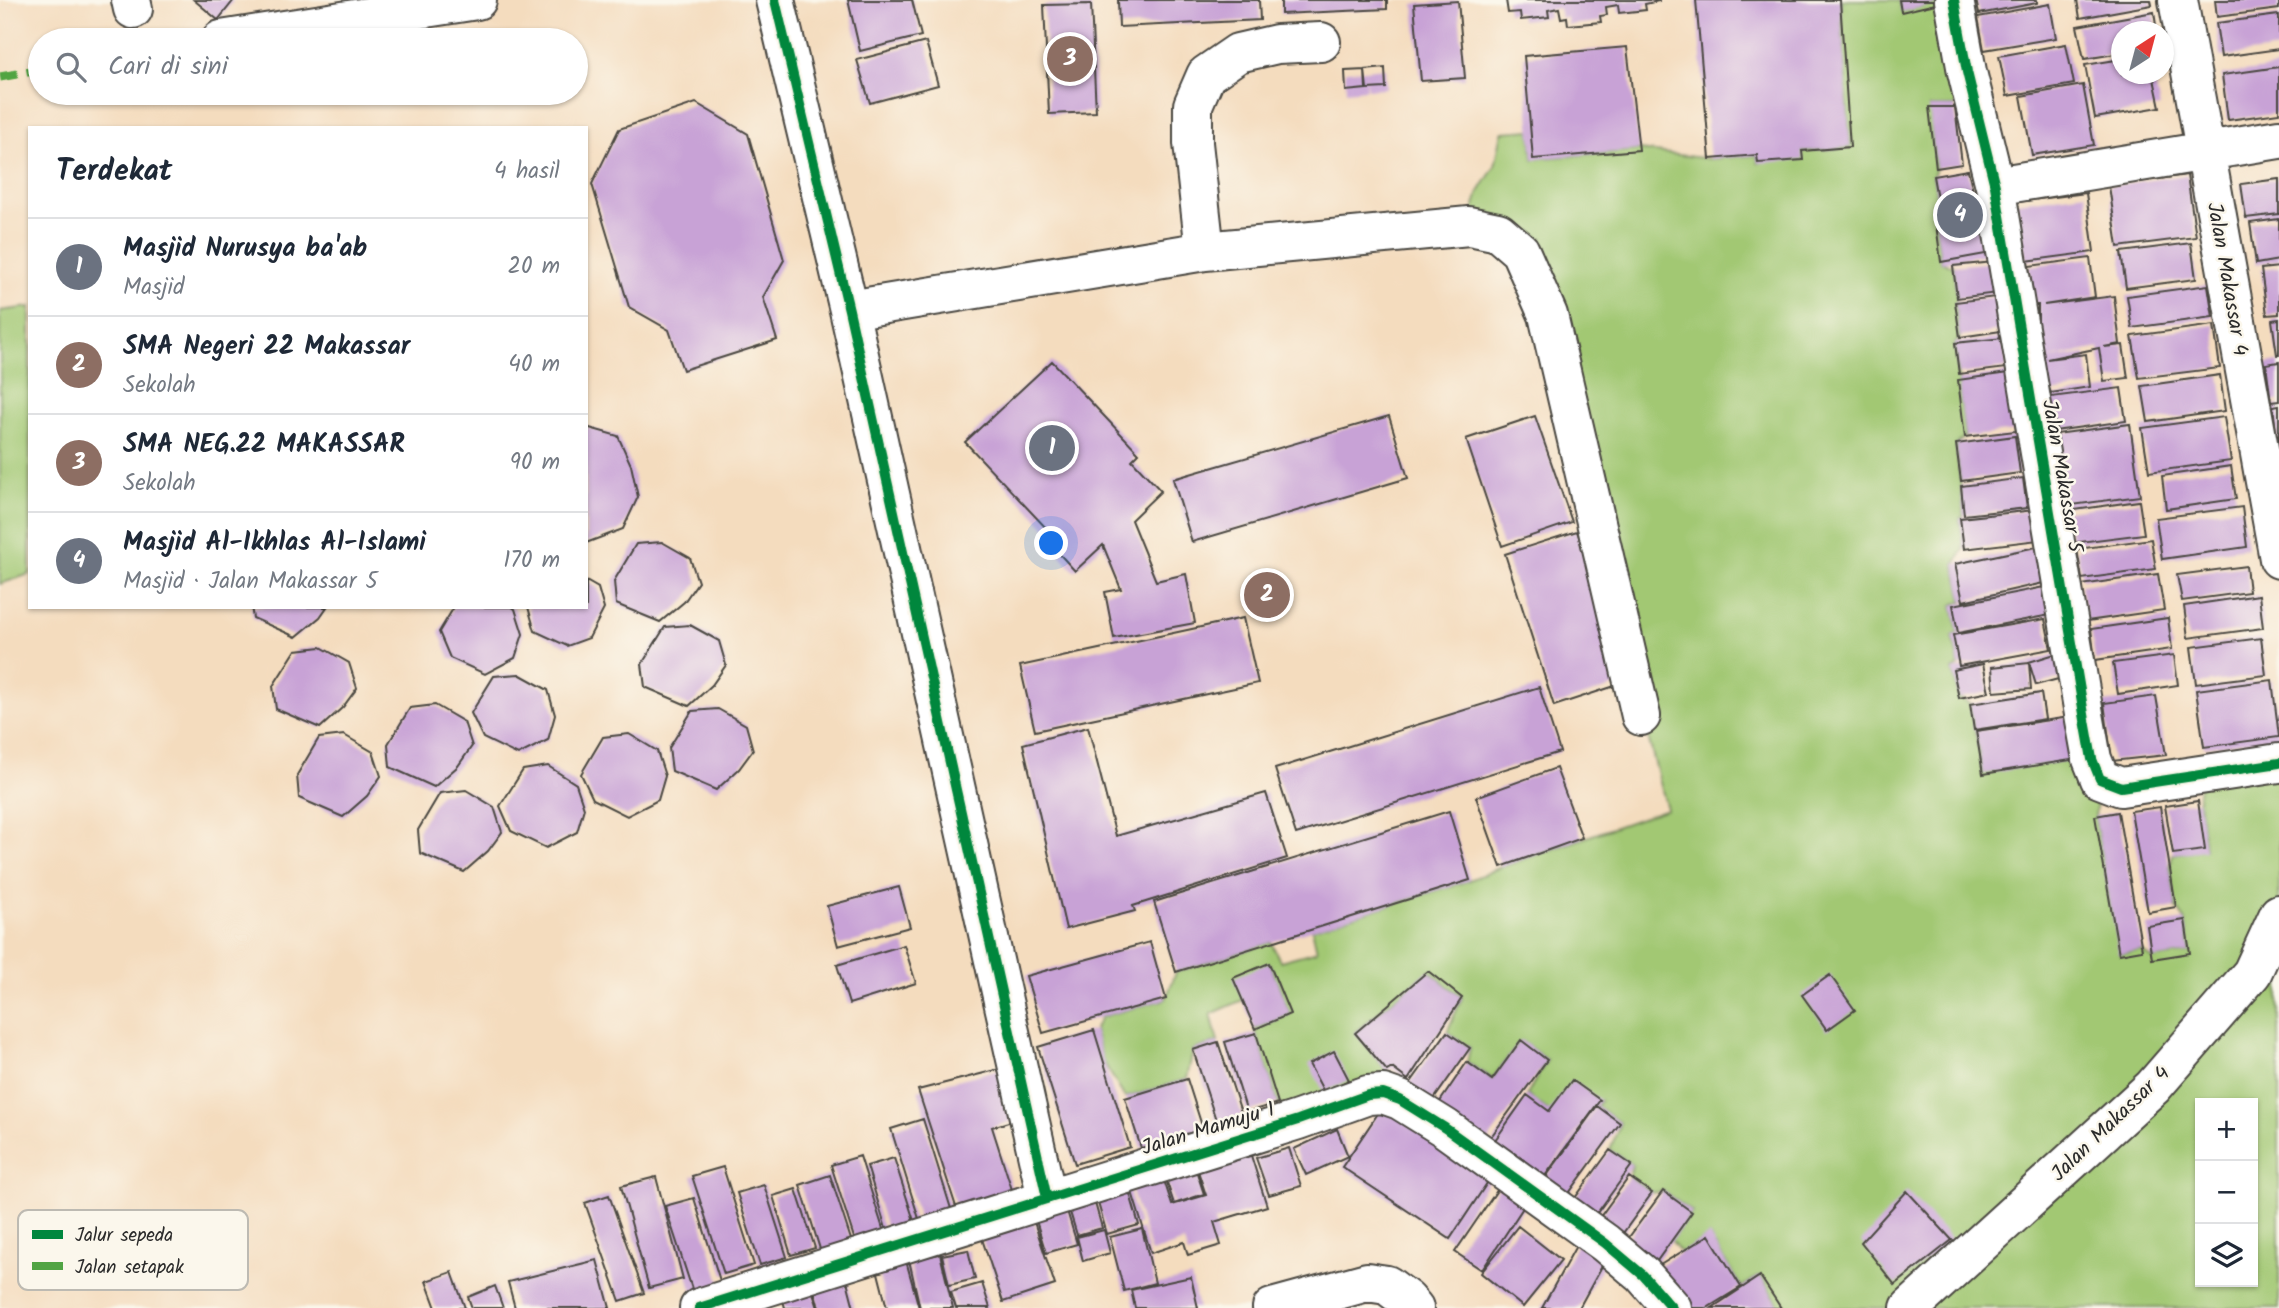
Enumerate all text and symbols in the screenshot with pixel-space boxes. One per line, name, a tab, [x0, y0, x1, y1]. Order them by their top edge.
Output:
north arrow	[2111, 21, 2174, 84]
search box	[28, 28, 588, 105]
pin: 3	[1047, 33, 1093, 85]
text: Cari di sini	[108, 46, 228, 88]
icon: search	[52, 48, 90, 86]
text: Terdekat	[56, 148, 172, 196]
text: 4 hasil	[494, 154, 560, 190]
pin: 4	[1937, 189, 1983, 241]
street label: Jalan Makassar 4	[2197, 200, 2256, 358]
text: Masjid Nurusya ba'ab	[123, 228, 367, 270]
text: 1	[76, 249, 82, 285]
text: 20 m	[508, 249, 560, 285]
text: Masjid	[123, 270, 185, 306]
text: SMA Negeri 22 Makassar	[123, 326, 410, 368]
text: 2	[72, 347, 86, 383]
text: 40 m	[508, 347, 560, 383]
text: Sekolah	[123, 368, 196, 404]
street label: Jalan Makassar 5	[2032, 397, 2092, 557]
pin: 1	[1029, 422, 1075, 474]
text: SMA NEG.22 MAKASSAR	[123, 424, 405, 466]
text: 3	[73, 445, 85, 481]
text: 90 m	[510, 445, 560, 481]
text: Sekolah	[123, 466, 196, 502]
text: Masjid Al-Ikhlas Al-Islami	[123, 522, 426, 564]
your location	[1034, 526, 1068, 560]
text: 4	[73, 543, 85, 579]
text: 170 m	[503, 543, 560, 579]
text: Masjid · Jalan Makassar 5	[123, 564, 378, 600]
pin: 2	[1244, 569, 1290, 621]
street label: Jalan Makassar 4	[2044, 1058, 2178, 1190]
street label: Jalan Mamuju 1	[1138, 1093, 1279, 1165]
map controls	[2195, 1098, 2258, 1287]
button: +	[2195, 1098, 2258, 1161]
button: −	[2195, 1161, 2258, 1224]
legend	[18, 1210, 248, 1290]
text: Jalur sepeda	[75, 1221, 173, 1251]
button: layers	[2195, 1224, 2258, 1287]
text: Jalan setapak	[75, 1253, 184, 1283]

